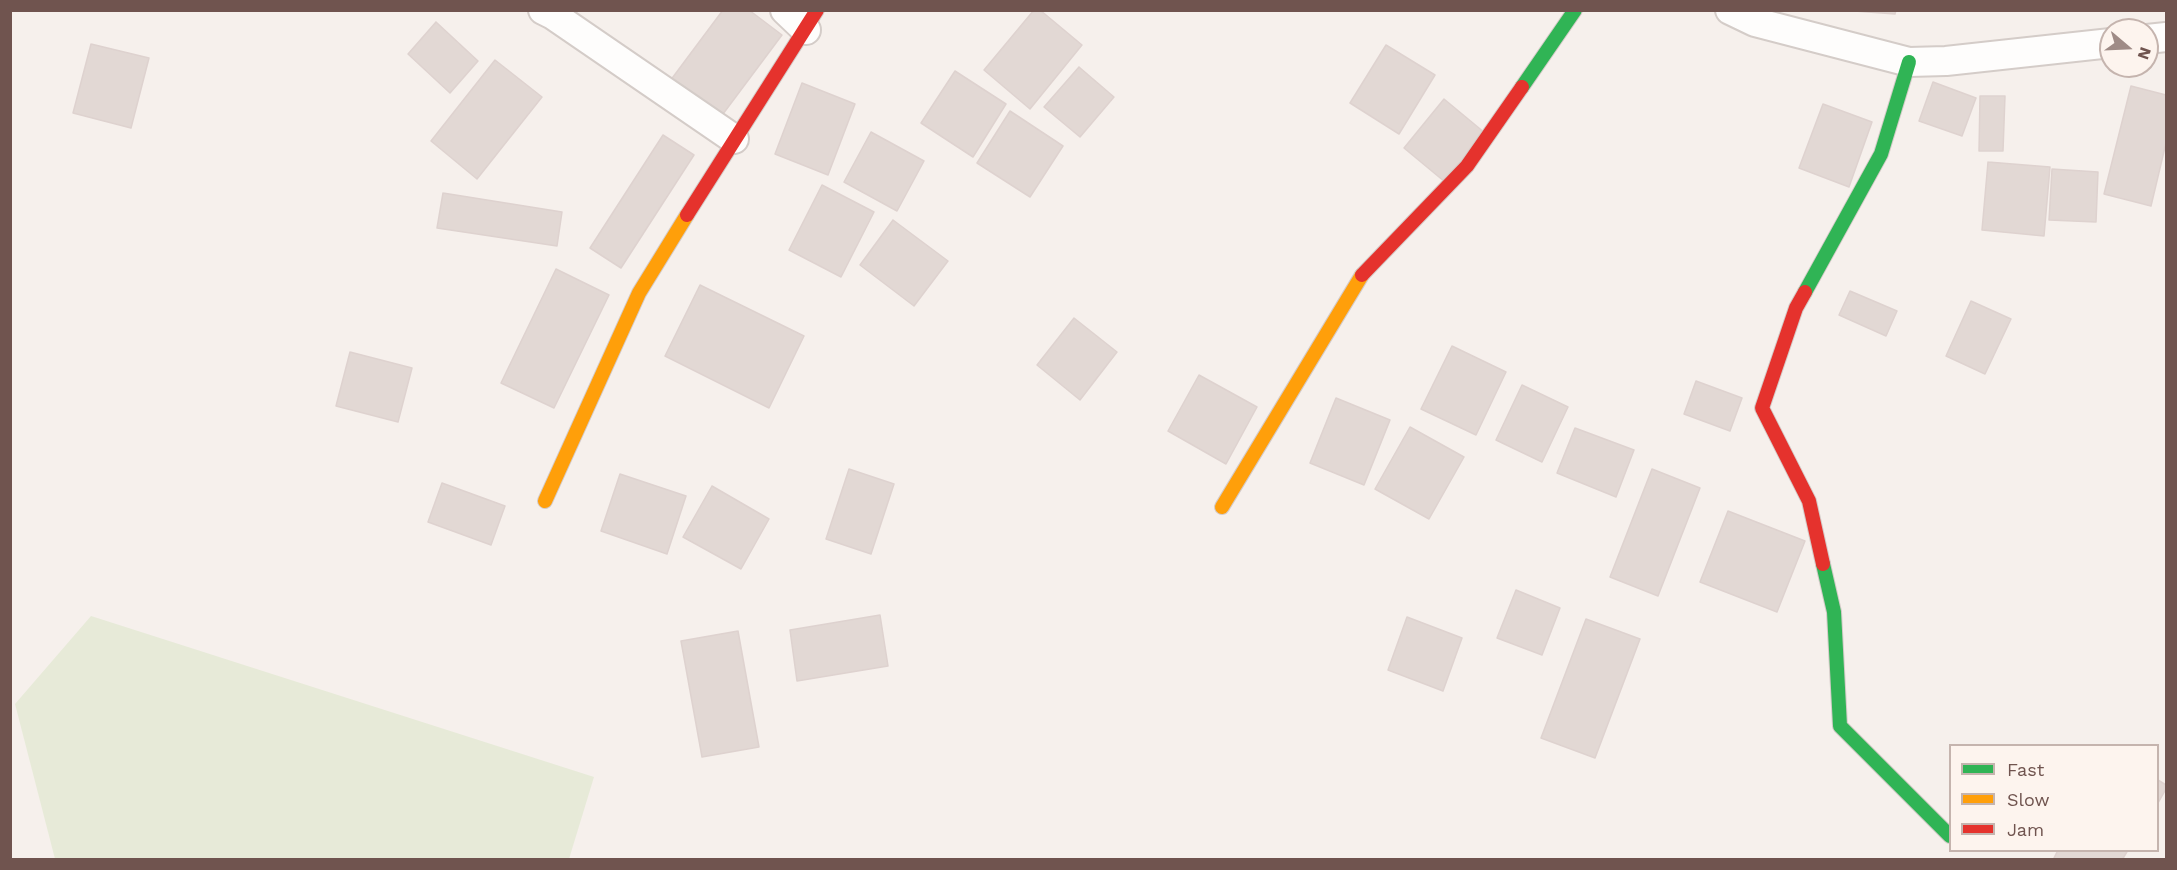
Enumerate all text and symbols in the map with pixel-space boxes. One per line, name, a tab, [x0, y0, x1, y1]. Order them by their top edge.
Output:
north arrow	[2099, 18, 2159, 78]
text: N	[2134, 45, 2156, 62]
legend	[1949, 744, 2159, 852]
text: Fast	[2007, 759, 2044, 780]
text: Slow	[2007, 789, 2050, 810]
text: Jam	[2007, 819, 2044, 840]

